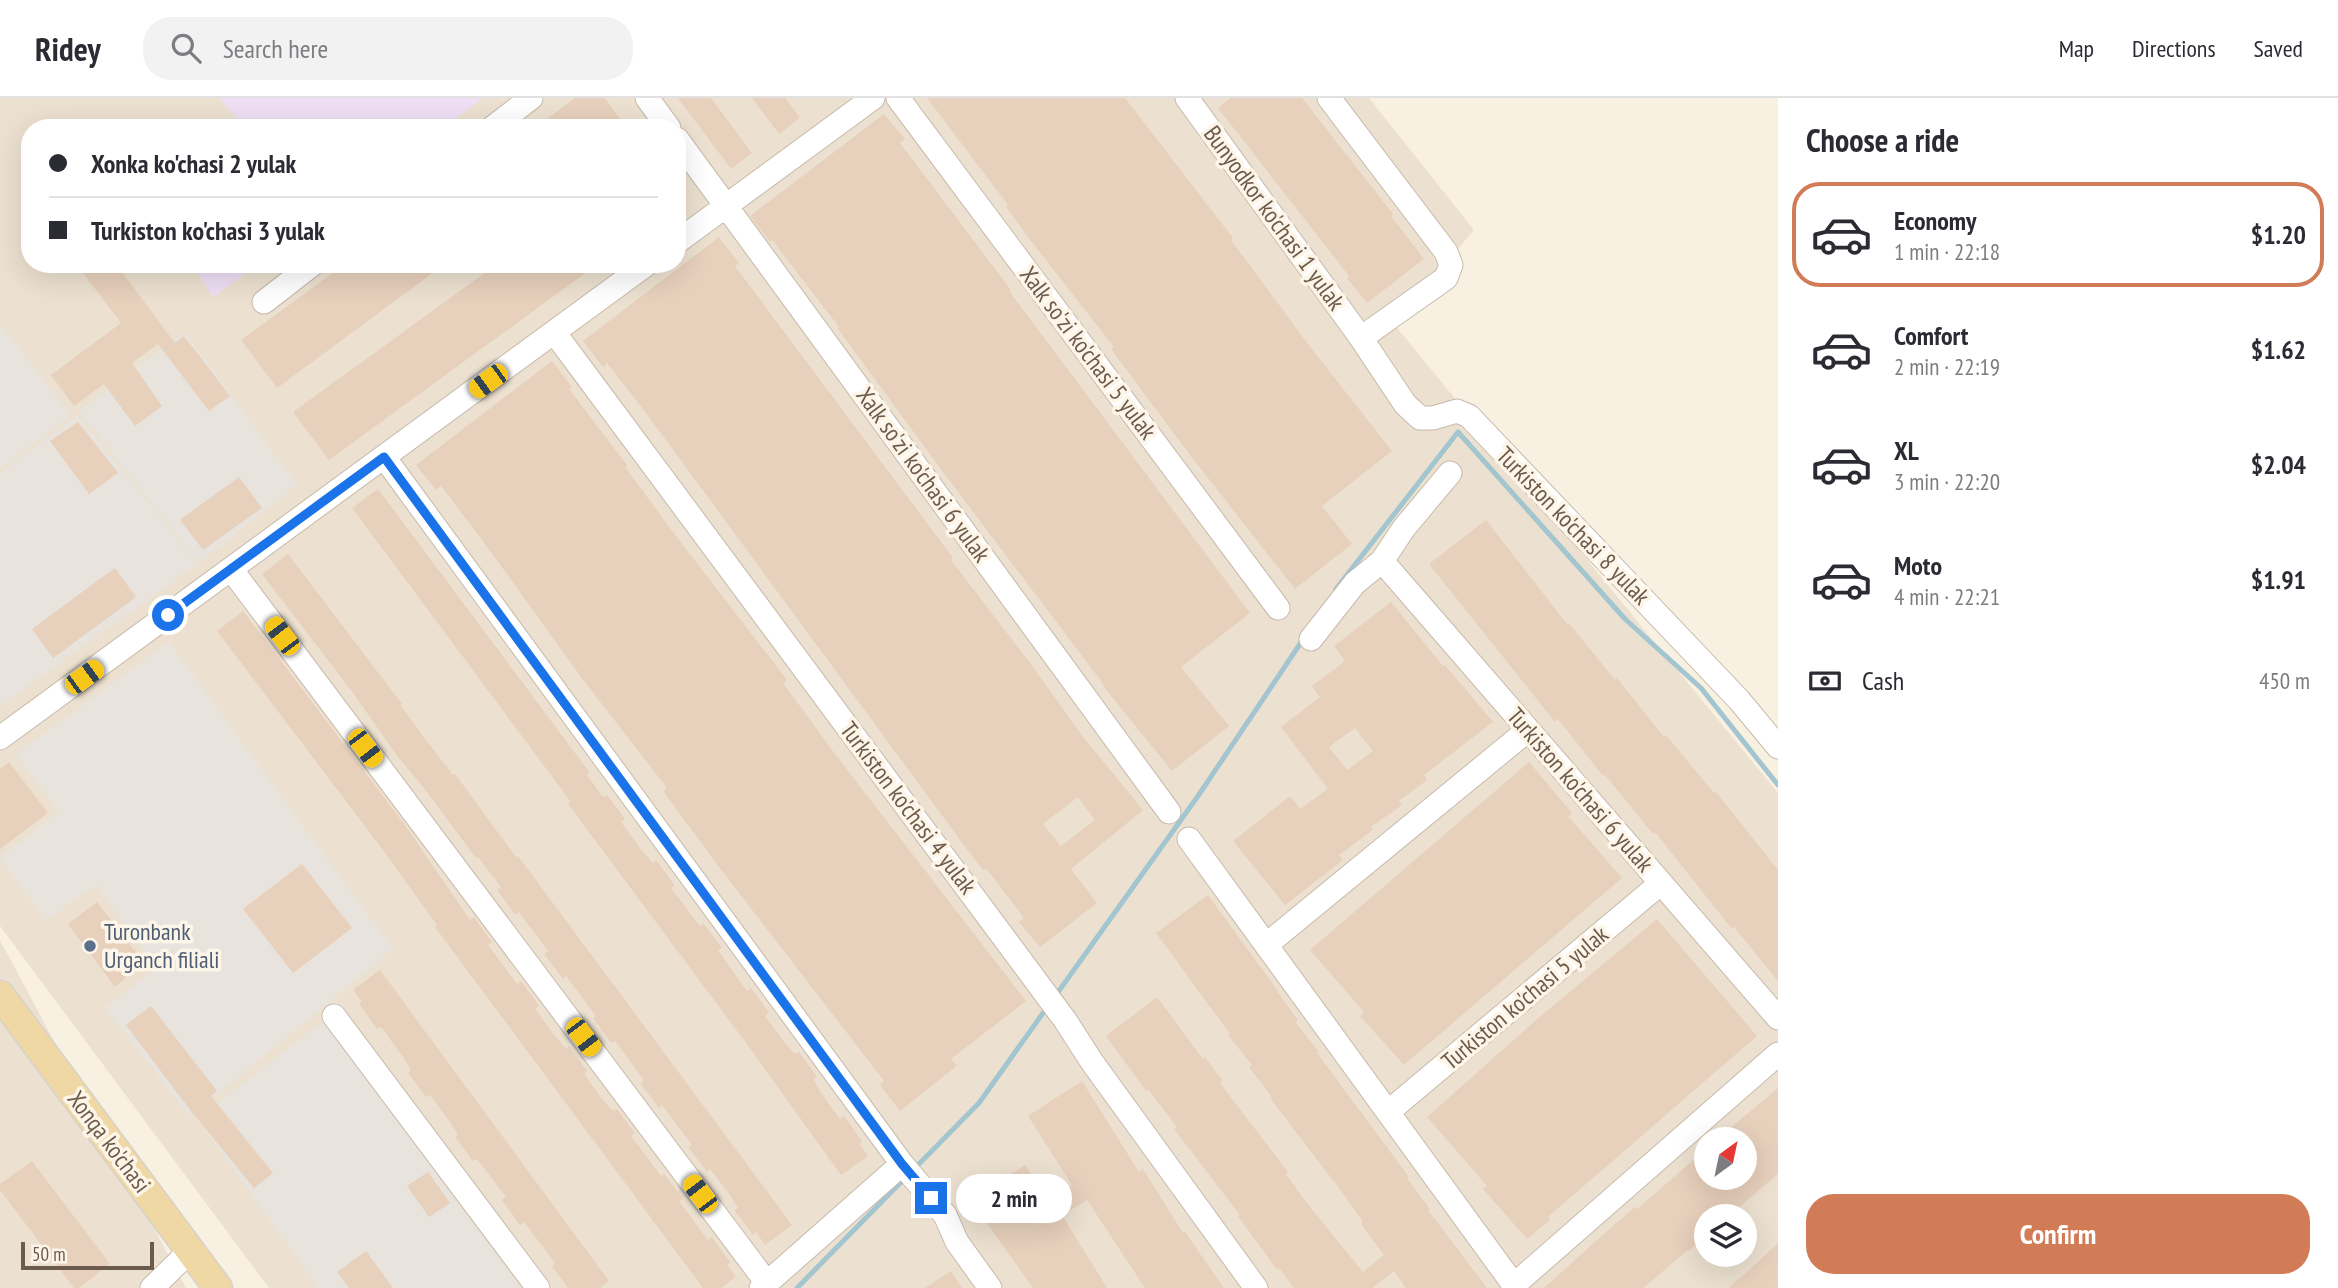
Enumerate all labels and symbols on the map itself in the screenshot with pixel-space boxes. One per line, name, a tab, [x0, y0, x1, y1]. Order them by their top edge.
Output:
street label: Bunyodkor ko'chasi 1 yulak	[1197, 119, 1352, 317]
street label: Xalk so'zi ko'chasi 5 yulak	[1013, 260, 1164, 446]
car	[465, 360, 512, 402]
street label: Xalk so'zi ko'chasi 6 yulak	[850, 381, 998, 569]
street label: Turkiston ko'chasi 8 yulak	[1490, 440, 1657, 612]
route start	[152, 599, 184, 631]
car	[261, 613, 304, 659]
car	[61, 656, 108, 698]
street label: Turkiston ko'chasi 6 yulak	[1500, 701, 1661, 879]
street label: Turkiston ko'chasi 4 yulak	[833, 715, 984, 901]
car	[344, 725, 387, 771]
place label: Turonbank Urganch filiali	[104, 916, 219, 975]
street label: Turkiston ko'chasi 5 yulak	[1435, 918, 1615, 1076]
marker: Turonbank Urganch filiali	[82, 938, 98, 954]
car	[562, 1014, 605, 1060]
street label: Xonqa ko'chasi	[61, 1085, 158, 1199]
north arrow	[1694, 1127, 1757, 1190]
car	[679, 1171, 722, 1217]
callout: 2 min	[956, 1174, 1071, 1222]
route end	[915, 1182, 947, 1214]
scale bar	[21, 1239, 154, 1271]

